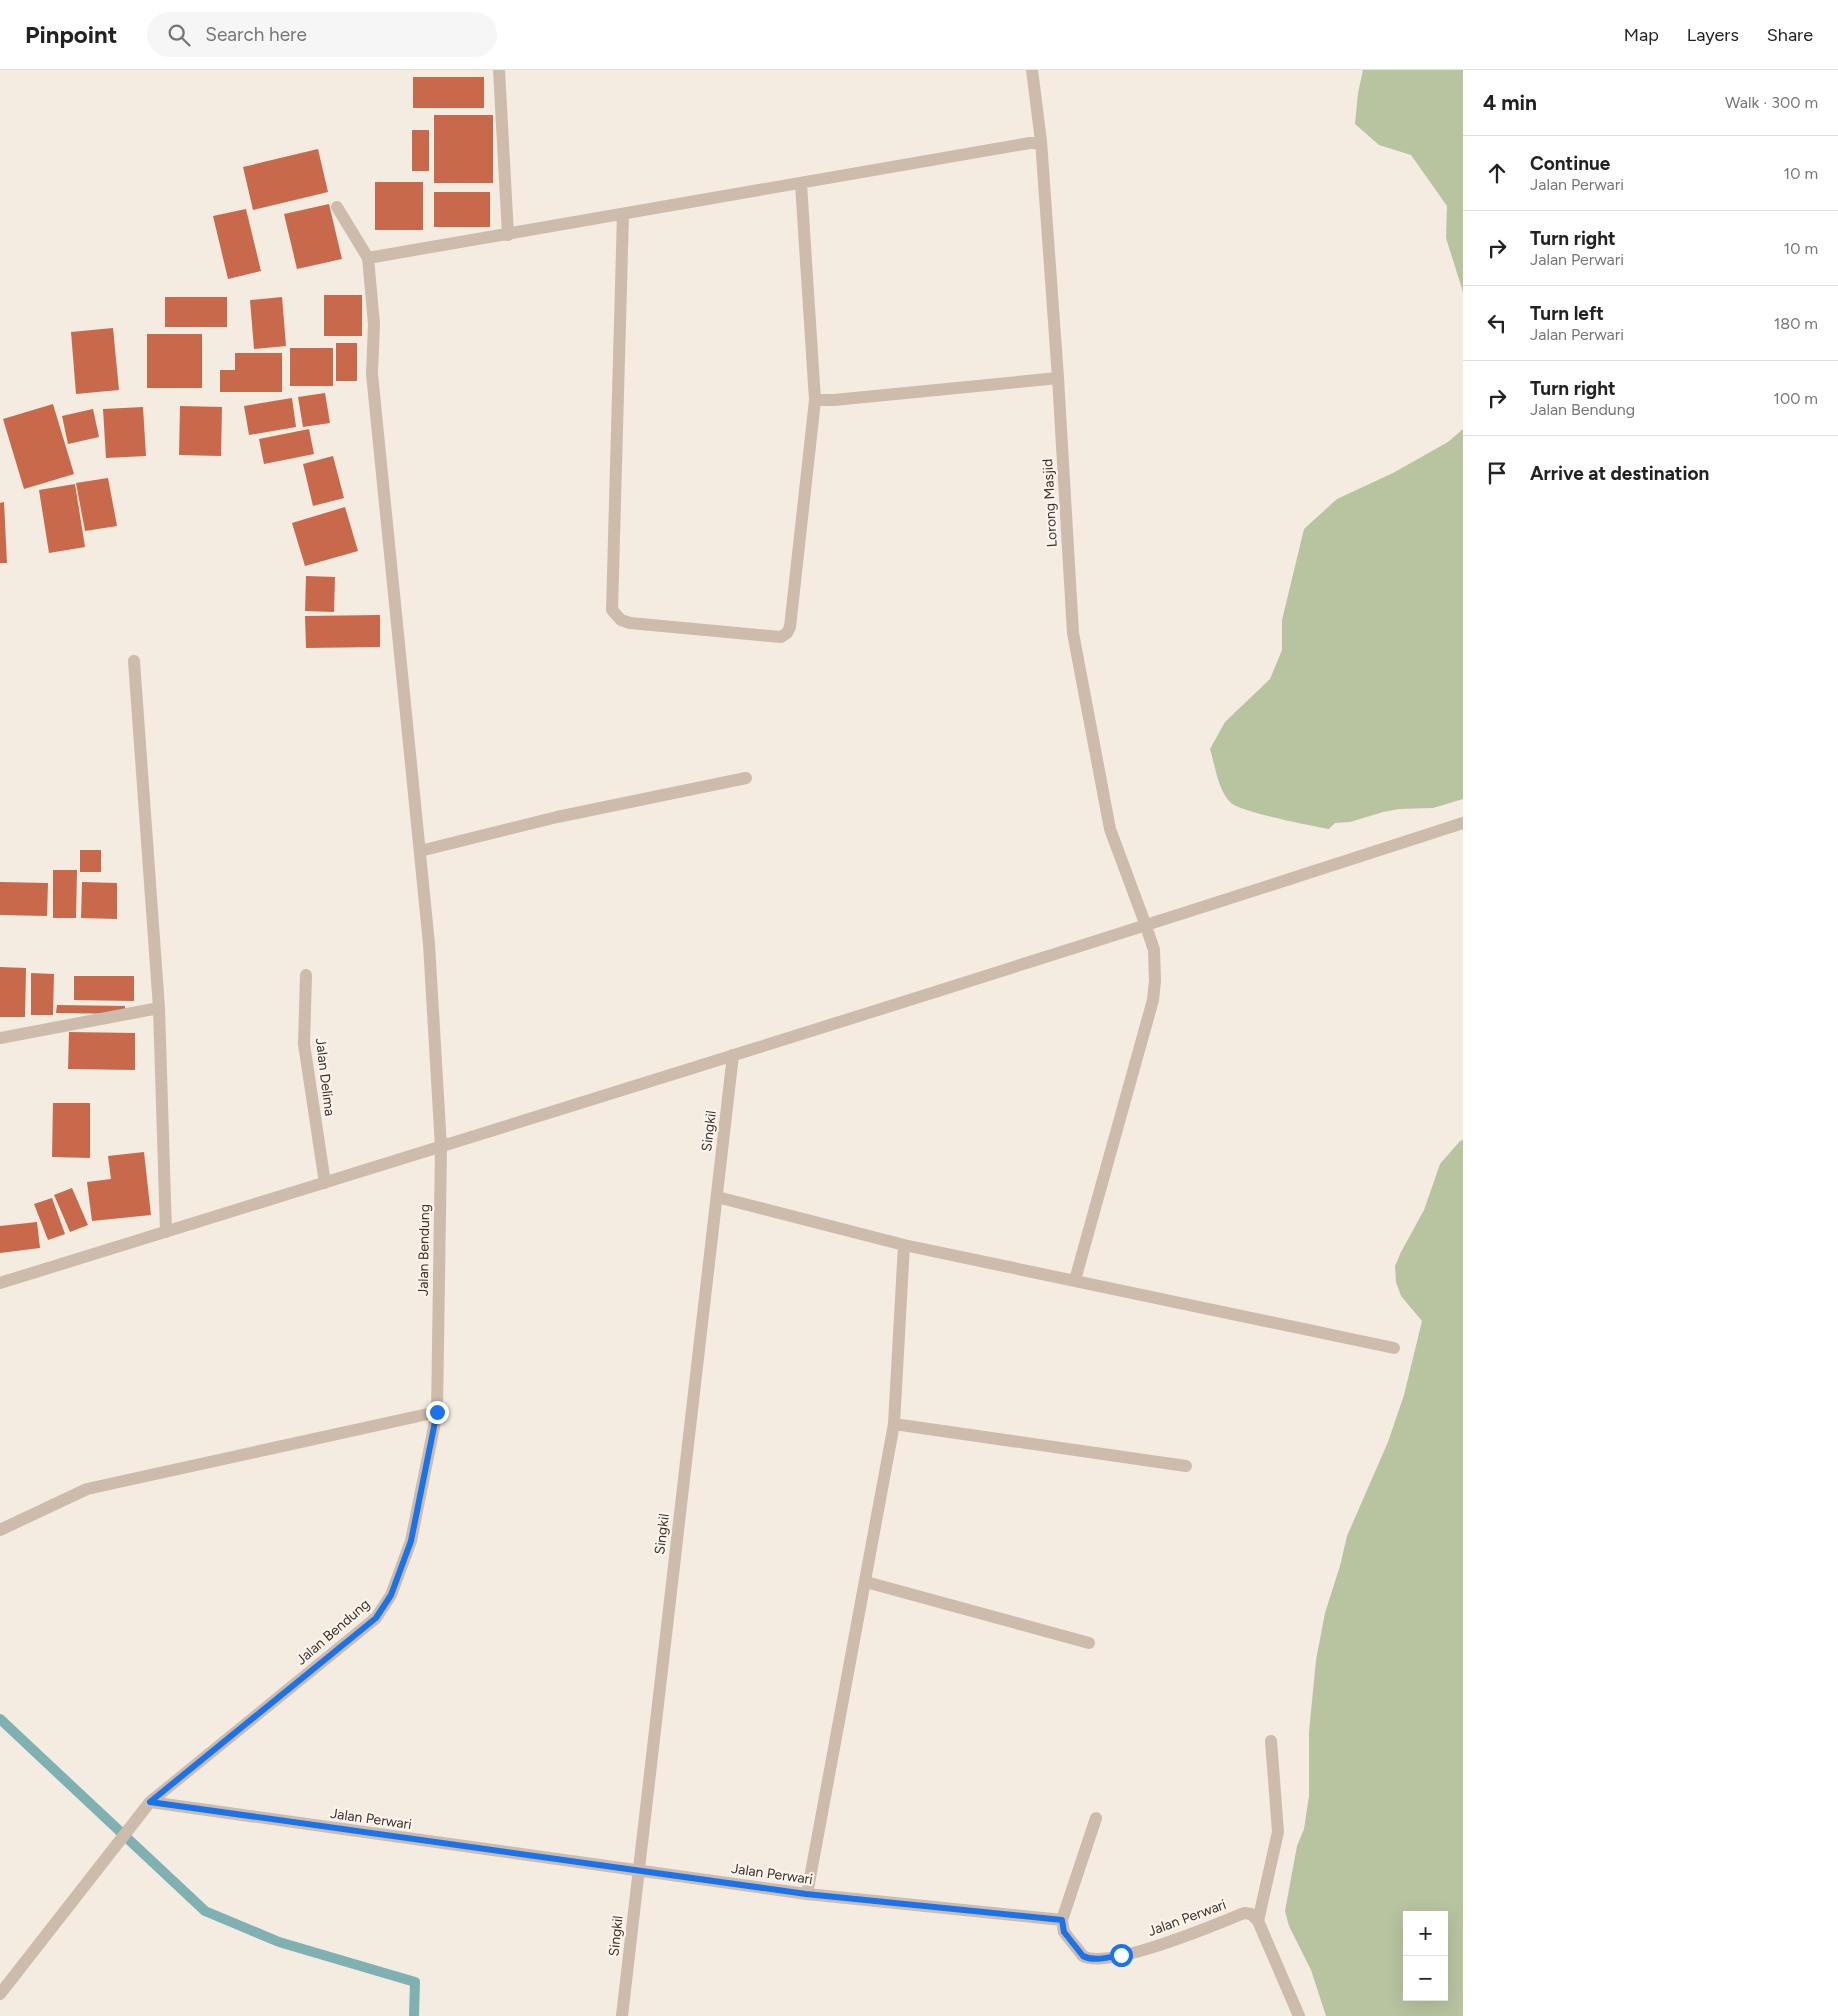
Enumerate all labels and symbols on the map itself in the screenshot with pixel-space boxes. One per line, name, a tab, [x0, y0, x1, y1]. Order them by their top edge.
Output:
street label: Lorong Masjid	[1039, 458, 1061, 548]
street label: Jalan Delima	[312, 1037, 338, 1117]
street label: Singkil	[698, 1110, 720, 1152]
street label: Jalan Bendung	[415, 1204, 433, 1296]
route end	[426, 1401, 449, 1424]
street label: Singkil	[651, 1513, 673, 1555]
street label: Jalan Bendung	[293, 1595, 373, 1669]
street label: Jalan Perwari	[329, 1805, 413, 1833]
street label: Jalan Perwari	[730, 1860, 814, 1888]
street label: Jalan Perwari	[1146, 1896, 1228, 1940]
street label: Singkil	[605, 1915, 627, 1957]
route start	[1110, 1944, 1133, 1967]

